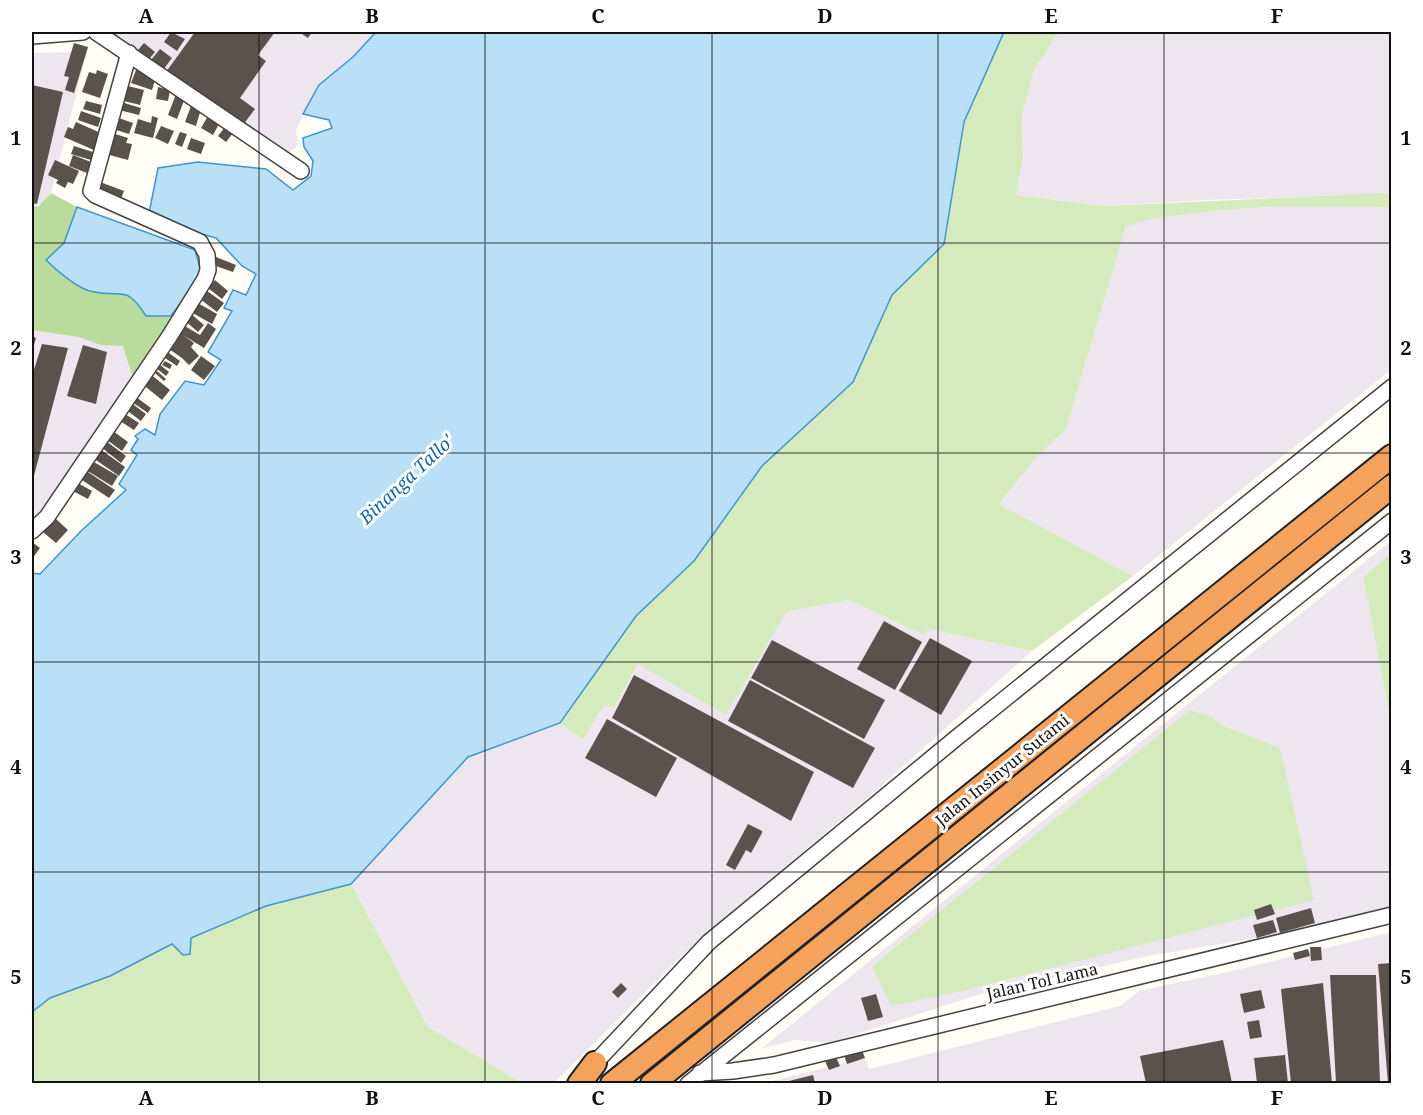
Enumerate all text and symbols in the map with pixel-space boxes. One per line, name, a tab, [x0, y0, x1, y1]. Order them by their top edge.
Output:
text: A	[138, 2, 154, 29]
text: B	[365, 2, 379, 29]
text: C	[591, 2, 605, 29]
text: D	[817, 2, 833, 29]
text: E	[1044, 2, 1058, 29]
text: F	[1271, 2, 1283, 29]
text: 1	[10, 124, 22, 151]
text: 1	[1400, 124, 1412, 151]
text: 2	[10, 334, 22, 361]
text: 2	[1400, 334, 1412, 361]
water label: Binanga Tallo'	[353, 428, 459, 530]
text: 3	[10, 543, 22, 570]
text: 3	[1400, 543, 1412, 570]
street label: Jalan Insinyur Sutami	[930, 709, 1074, 832]
text: 4	[10, 753, 22, 780]
text: 4	[1400, 753, 1412, 780]
street label: Jalan Tol Lama	[983, 958, 1100, 1005]
text: 5	[10, 963, 22, 990]
text: 5	[1400, 963, 1412, 990]
text: A	[138, 1084, 154, 1111]
text: B	[365, 1084, 379, 1111]
text: C	[591, 1084, 605, 1111]
text: D	[817, 1084, 833, 1111]
text: E	[1044, 1084, 1058, 1111]
text: F	[1271, 1084, 1283, 1111]

